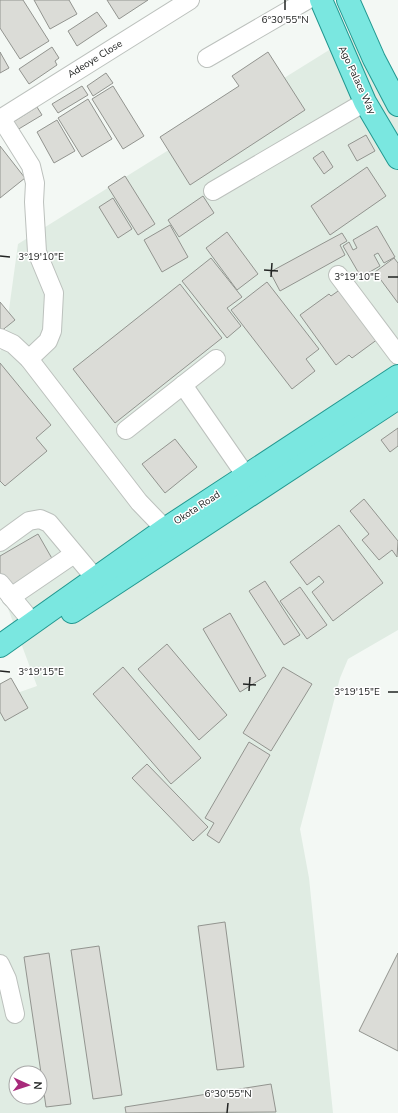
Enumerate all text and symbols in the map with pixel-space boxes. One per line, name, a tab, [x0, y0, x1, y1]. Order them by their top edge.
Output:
text: 6°30'55"N	[261, 13, 309, 27]
street label: Adeoye Close	[65, 37, 125, 81]
street label: Ago Palace Way	[335, 43, 379, 117]
text: 3°19'10"E	[18, 250, 64, 264]
text: 3°19'10"E	[334, 270, 380, 284]
street label: Okota Road	[171, 488, 223, 528]
text: 3°19'15"E	[18, 665, 64, 679]
text: 3°19'15"E	[334, 685, 380, 699]
north arrow	[8, 1065, 48, 1105]
text: N	[30, 1081, 45, 1090]
text: 6°30'55"N	[204, 1087, 252, 1101]

